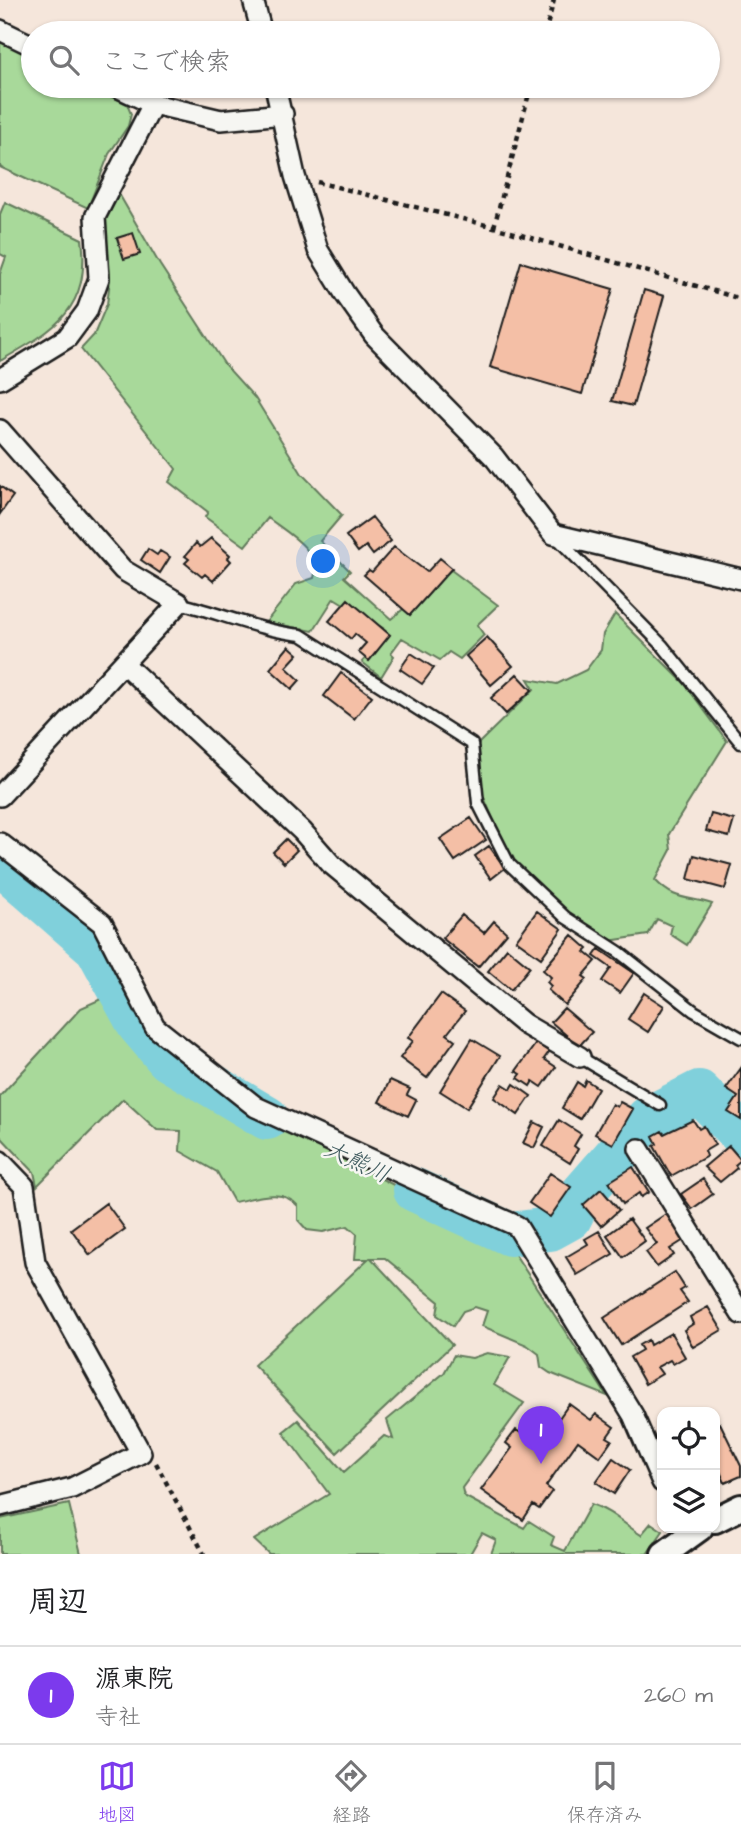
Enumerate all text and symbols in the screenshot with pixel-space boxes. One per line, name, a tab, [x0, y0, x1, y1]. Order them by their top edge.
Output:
search box	[21, 21, 720, 98]
icon: search	[45, 41, 83, 79]
text: ここで検索	[101, 44, 231, 80]
your location	[306, 544, 340, 578]
water label: 大熊川	[319, 1133, 395, 1191]
pin: 1	[518, 1406, 564, 1464]
map controls	[657, 1407, 720, 1533]
button: locate	[657, 1407, 720, 1470]
button: layers	[657, 1470, 720, 1533]
text: 周辺	[28, 1581, 88, 1623]
text: 源東院	[95, 1661, 173, 1697]
text: 1	[50, 1679, 52, 1711]
text: 260 m	[644, 1679, 713, 1711]
text: 寺社	[95, 1701, 141, 1733]
tab: 地図	[98, 1757, 136, 1829]
tab: 経路	[332, 1757, 371, 1829]
tab: 保存済み	[567, 1757, 643, 1829]

